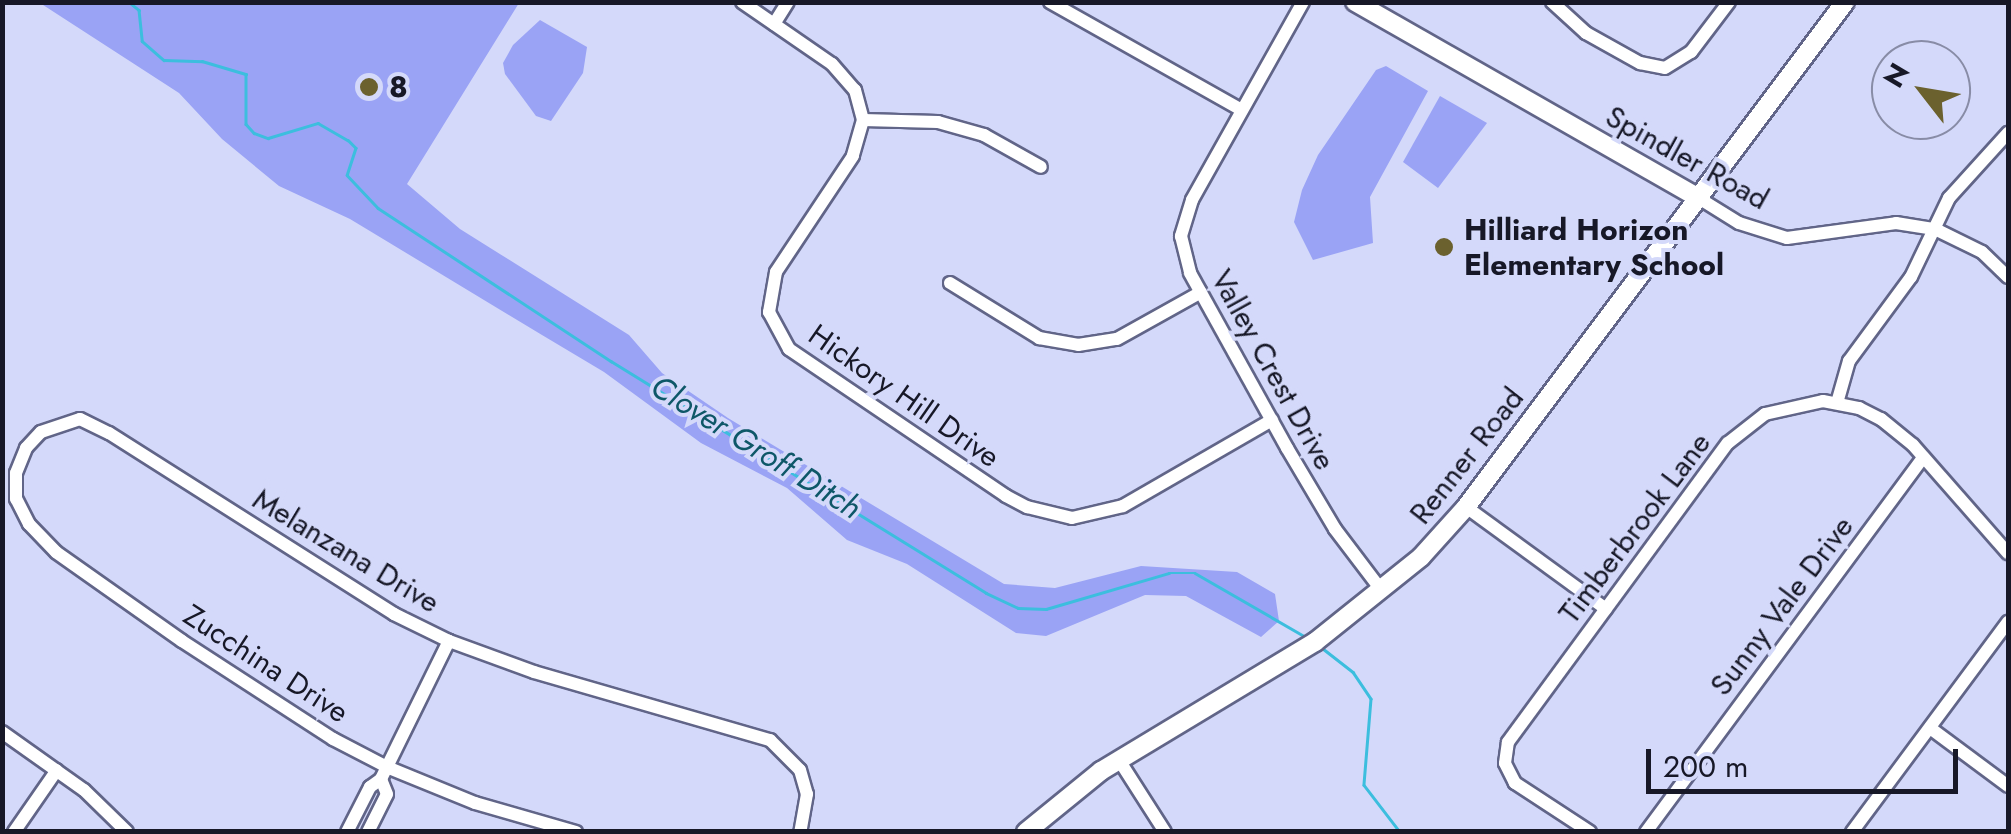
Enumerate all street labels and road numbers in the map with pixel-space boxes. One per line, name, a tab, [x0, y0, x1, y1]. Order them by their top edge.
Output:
street label: Spindler Road	[1599, 98, 1775, 218]
street label: Valley Crest Drive	[1203, 264, 1343, 476]
street label: Hickory Hill Drive	[802, 317, 1006, 475]
street label: Renner Road	[1403, 381, 1531, 531]
street label: Timberbrook Lane	[1552, 426, 1718, 630]
street label: Melanzana Drive	[246, 481, 446, 621]
street label: Sunny Vale Drive	[1703, 509, 1861, 703]
street label: Zucchina Drive	[177, 597, 355, 731]

